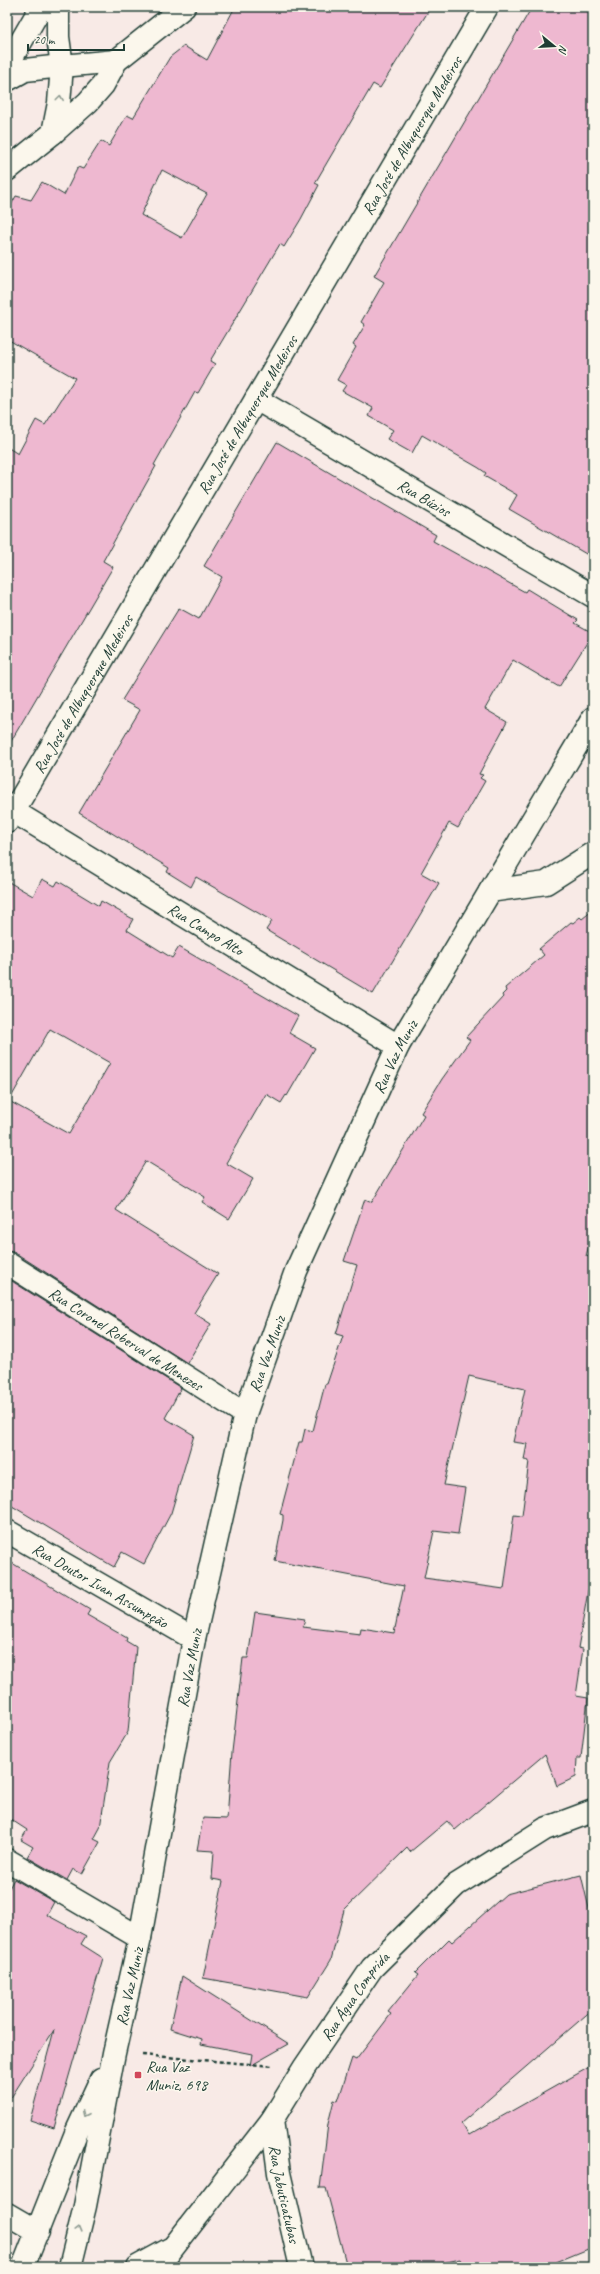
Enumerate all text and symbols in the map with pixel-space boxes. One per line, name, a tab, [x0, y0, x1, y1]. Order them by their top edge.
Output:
scale bar	[28, 26, 124, 52]
north arrow	[534, 26, 574, 66]
text: 20 m	[34, 32, 56, 48]
text: N	[555, 44, 571, 57]
street label: Rua José de Albuquerque Medeiros	[358, 52, 468, 219]
one-way arrow	[55, 95, 64, 101]
street label: Rua José de Albuquerque Medeiros	[193, 331, 303, 498]
street label: Rua Búzios	[394, 475, 455, 522]
street label: Rua José de Albuquerque Medeiros	[29, 610, 139, 777]
street label: Rua Campo Alto	[164, 899, 249, 961]
street label: Rua Vaz Muniz	[369, 1016, 423, 1097]
street label: Rua Coronel Roberval de Menezes	[45, 1283, 208, 1397]
street label: Rua Vaz Muniz	[245, 1312, 291, 1395]
street label: Rua Doutor Ivan Assumpção	[29, 1539, 173, 1634]
street label: Rua Vaz Muniz	[173, 1626, 207, 1709]
street label: Rua Vaz Muniz	[112, 1944, 149, 2028]
street label: Rua Água Comprida	[316, 1947, 395, 2045]
place label: Rua Vaz Muniz, 698	[146, 2057, 209, 2095]
marker: Rua Vaz Muniz, 698	[133, 2070, 143, 2080]
one-way arrow	[82, 2109, 90, 2117]
street label: Rua Jabuticatubas	[264, 2144, 304, 2246]
one-way arrow	[74, 2226, 83, 2233]

